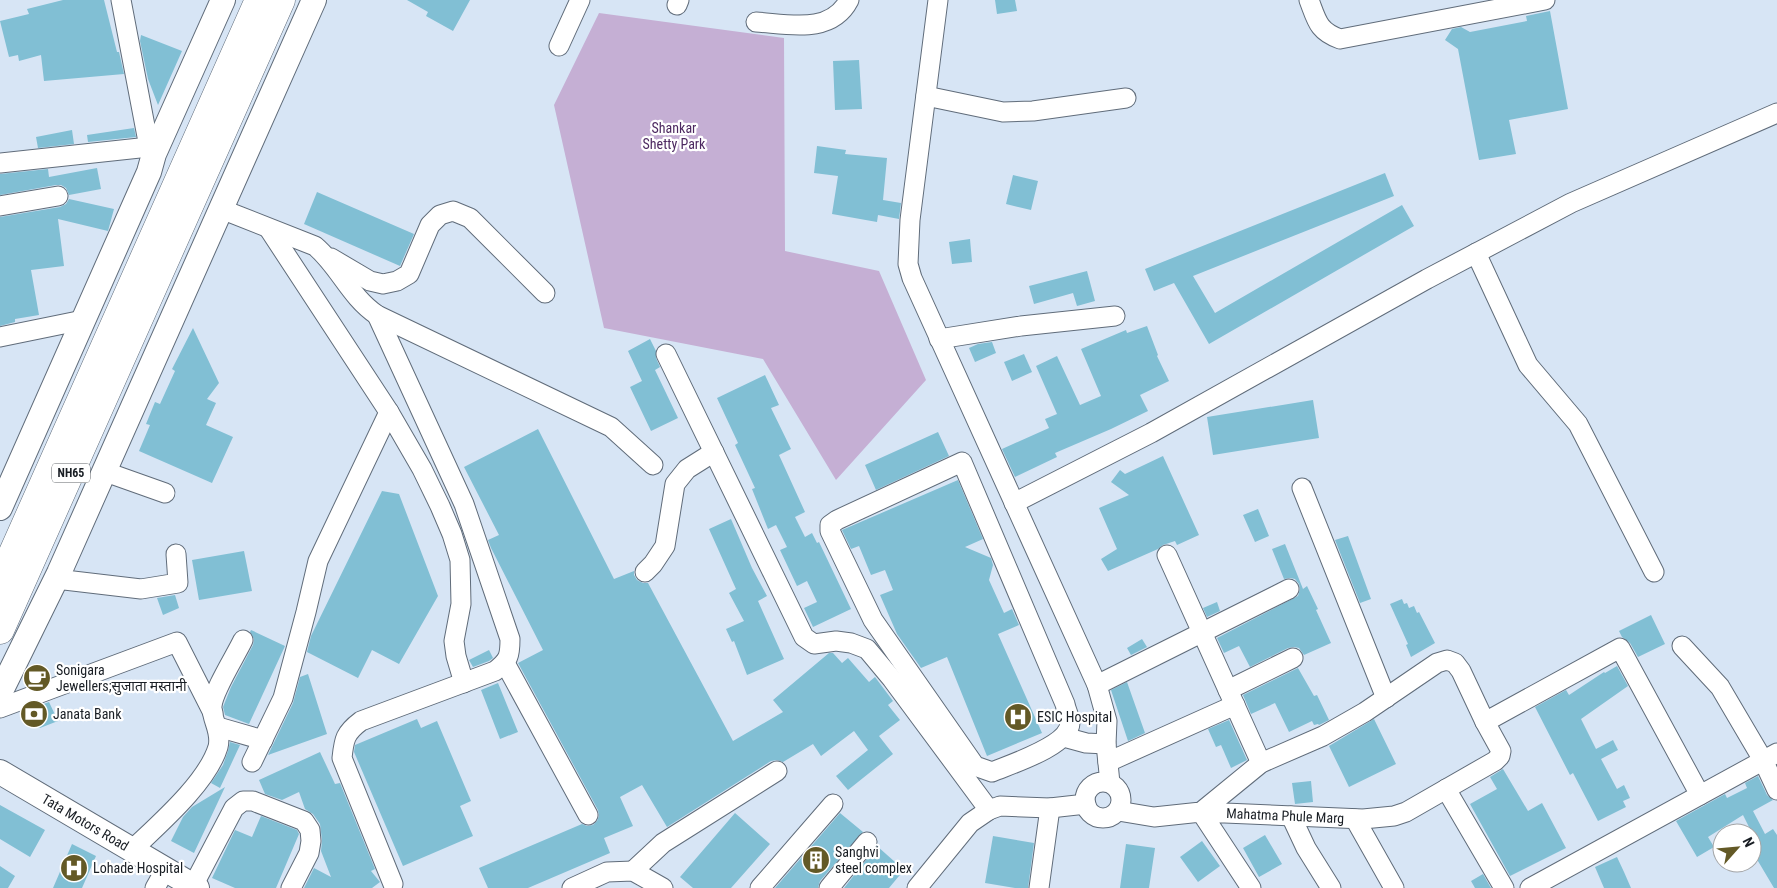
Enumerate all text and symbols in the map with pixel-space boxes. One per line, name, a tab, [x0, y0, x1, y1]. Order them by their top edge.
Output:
park label: Shankar Shetty Park	[643, 120, 706, 152]
road number: NH65	[52, 463, 90, 482]
place label: Sonigara Jewellers;सुजाता मस्तानी	[56, 662, 187, 696]
cafe icon: Sonigara Jewellers;सुजाता मस्तानी	[22, 663, 52, 693]
bank icon: Janata Bank	[19, 699, 49, 729]
hospital icon: ESIC Hospital	[1003, 702, 1033, 732]
place label: Janata Bank	[53, 706, 122, 722]
place label: ESIC Hospital	[1037, 709, 1112, 725]
street label: Tata Motors Road	[39, 790, 132, 854]
street label: Mahatma Phule Marg	[1226, 805, 1344, 826]
north arrow	[1712, 823, 1762, 873]
text: N	[1740, 835, 1758, 850]
place label: Sanghvi steel complex	[835, 844, 912, 876]
building icon: Sanghvi steel complex	[801, 845, 831, 875]
hospital icon: Lohade Hospital	[59, 853, 89, 883]
place label: Lohade Hospital	[93, 860, 183, 876]

